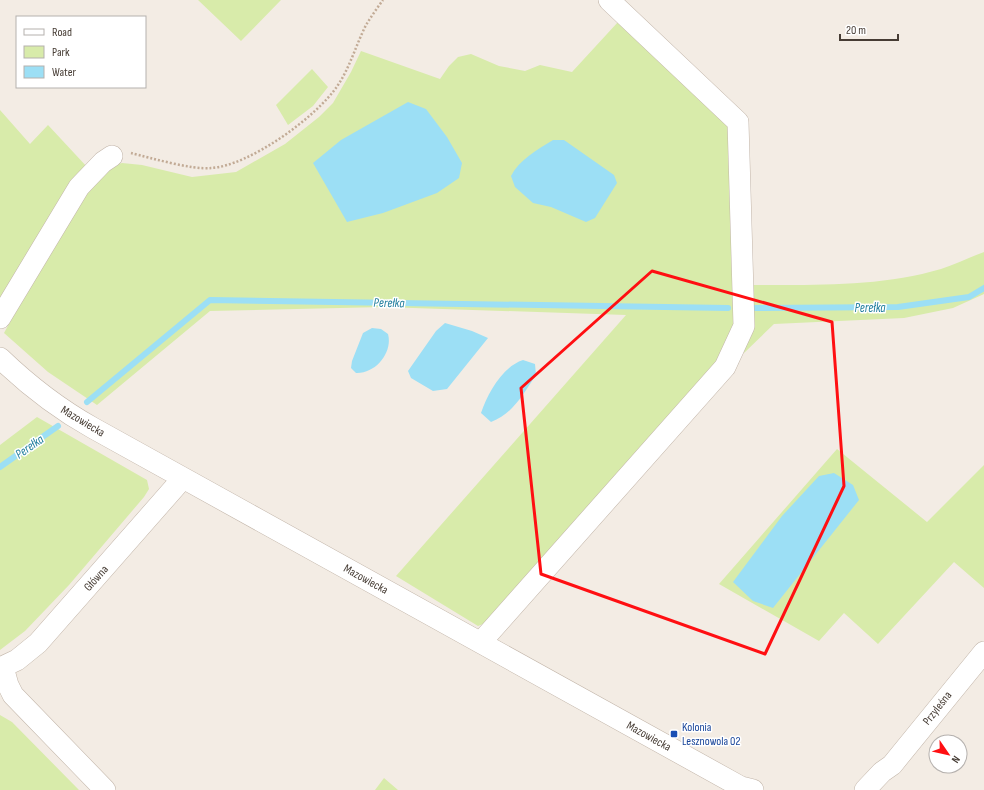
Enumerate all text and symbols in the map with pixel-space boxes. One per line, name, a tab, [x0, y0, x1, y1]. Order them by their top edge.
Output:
legend	[16, 16, 146, 88]
scale bar	[840, 16, 898, 42]
text: 20 m	[846, 23, 866, 38]
text: Road	[52, 25, 72, 40]
text: Park	[52, 45, 70, 60]
text: Water	[52, 65, 76, 80]
water label: Perełka	[373, 295, 405, 311]
water label: Perełka	[854, 300, 886, 316]
street label: Mazowiecka	[58, 402, 108, 441]
water label: Perełka	[12, 431, 48, 462]
street label: Mazowiecka	[341, 561, 391, 598]
street label: Główna	[81, 562, 112, 594]
street label: Przyleśna	[920, 688, 955, 728]
street label: Mazowiecka	[624, 718, 674, 755]
place label: Kolonia Lesznowola 02	[682, 720, 740, 749]
marker: Kolonia Lesznowola 02	[669, 729, 679, 739]
north arrow	[928, 734, 968, 774]
text: N	[949, 753, 963, 765]

